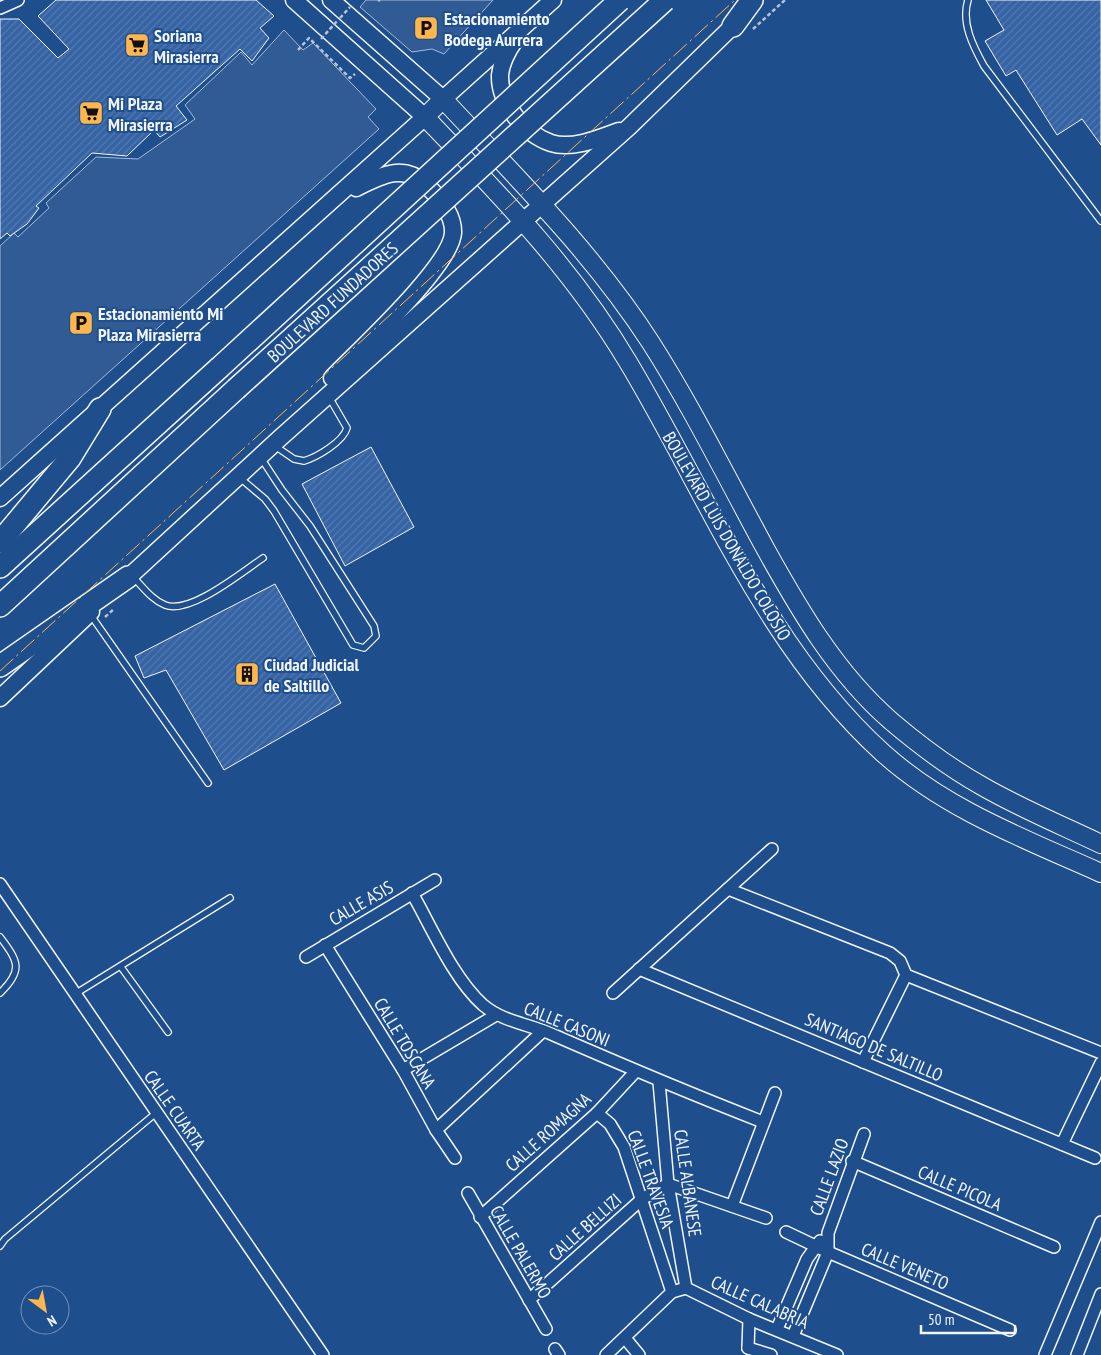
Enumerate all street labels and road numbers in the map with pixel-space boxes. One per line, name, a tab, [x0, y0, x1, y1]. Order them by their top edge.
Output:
street label: BOULEVARD FUNDADORES	[262, 236, 403, 367]
street label: BOULEVARD LUIS DONALDO COLOSIO	[658, 427, 796, 645]
street label: CALLE ASIS	[325, 875, 397, 931]
street label: CALLE TOSCANA	[369, 993, 441, 1093]
street label: CALLE CASONI	[521, 996, 613, 1052]
street label: SANTIAGO DE SALTILLO	[802, 1008, 947, 1086]
street label: CALLE CUARTA	[139, 1066, 211, 1155]
street label: CALLE ROMAGNA	[500, 1087, 596, 1177]
street label: CALLE TRAVESIA	[623, 1127, 680, 1232]
street label: CALLE ALBANESE	[669, 1128, 707, 1238]
street label: CALLE LAZIO	[804, 1135, 854, 1219]
street label: CALLE PICOLA	[915, 1160, 1006, 1216]
street label: CALLE BELLIZI	[544, 1188, 626, 1266]
street label: CALLE PALERMO	[485, 1201, 557, 1303]
street label: CALLE VENETO	[858, 1237, 952, 1295]
street label: CALLE CALABRIA	[707, 1270, 813, 1334]

